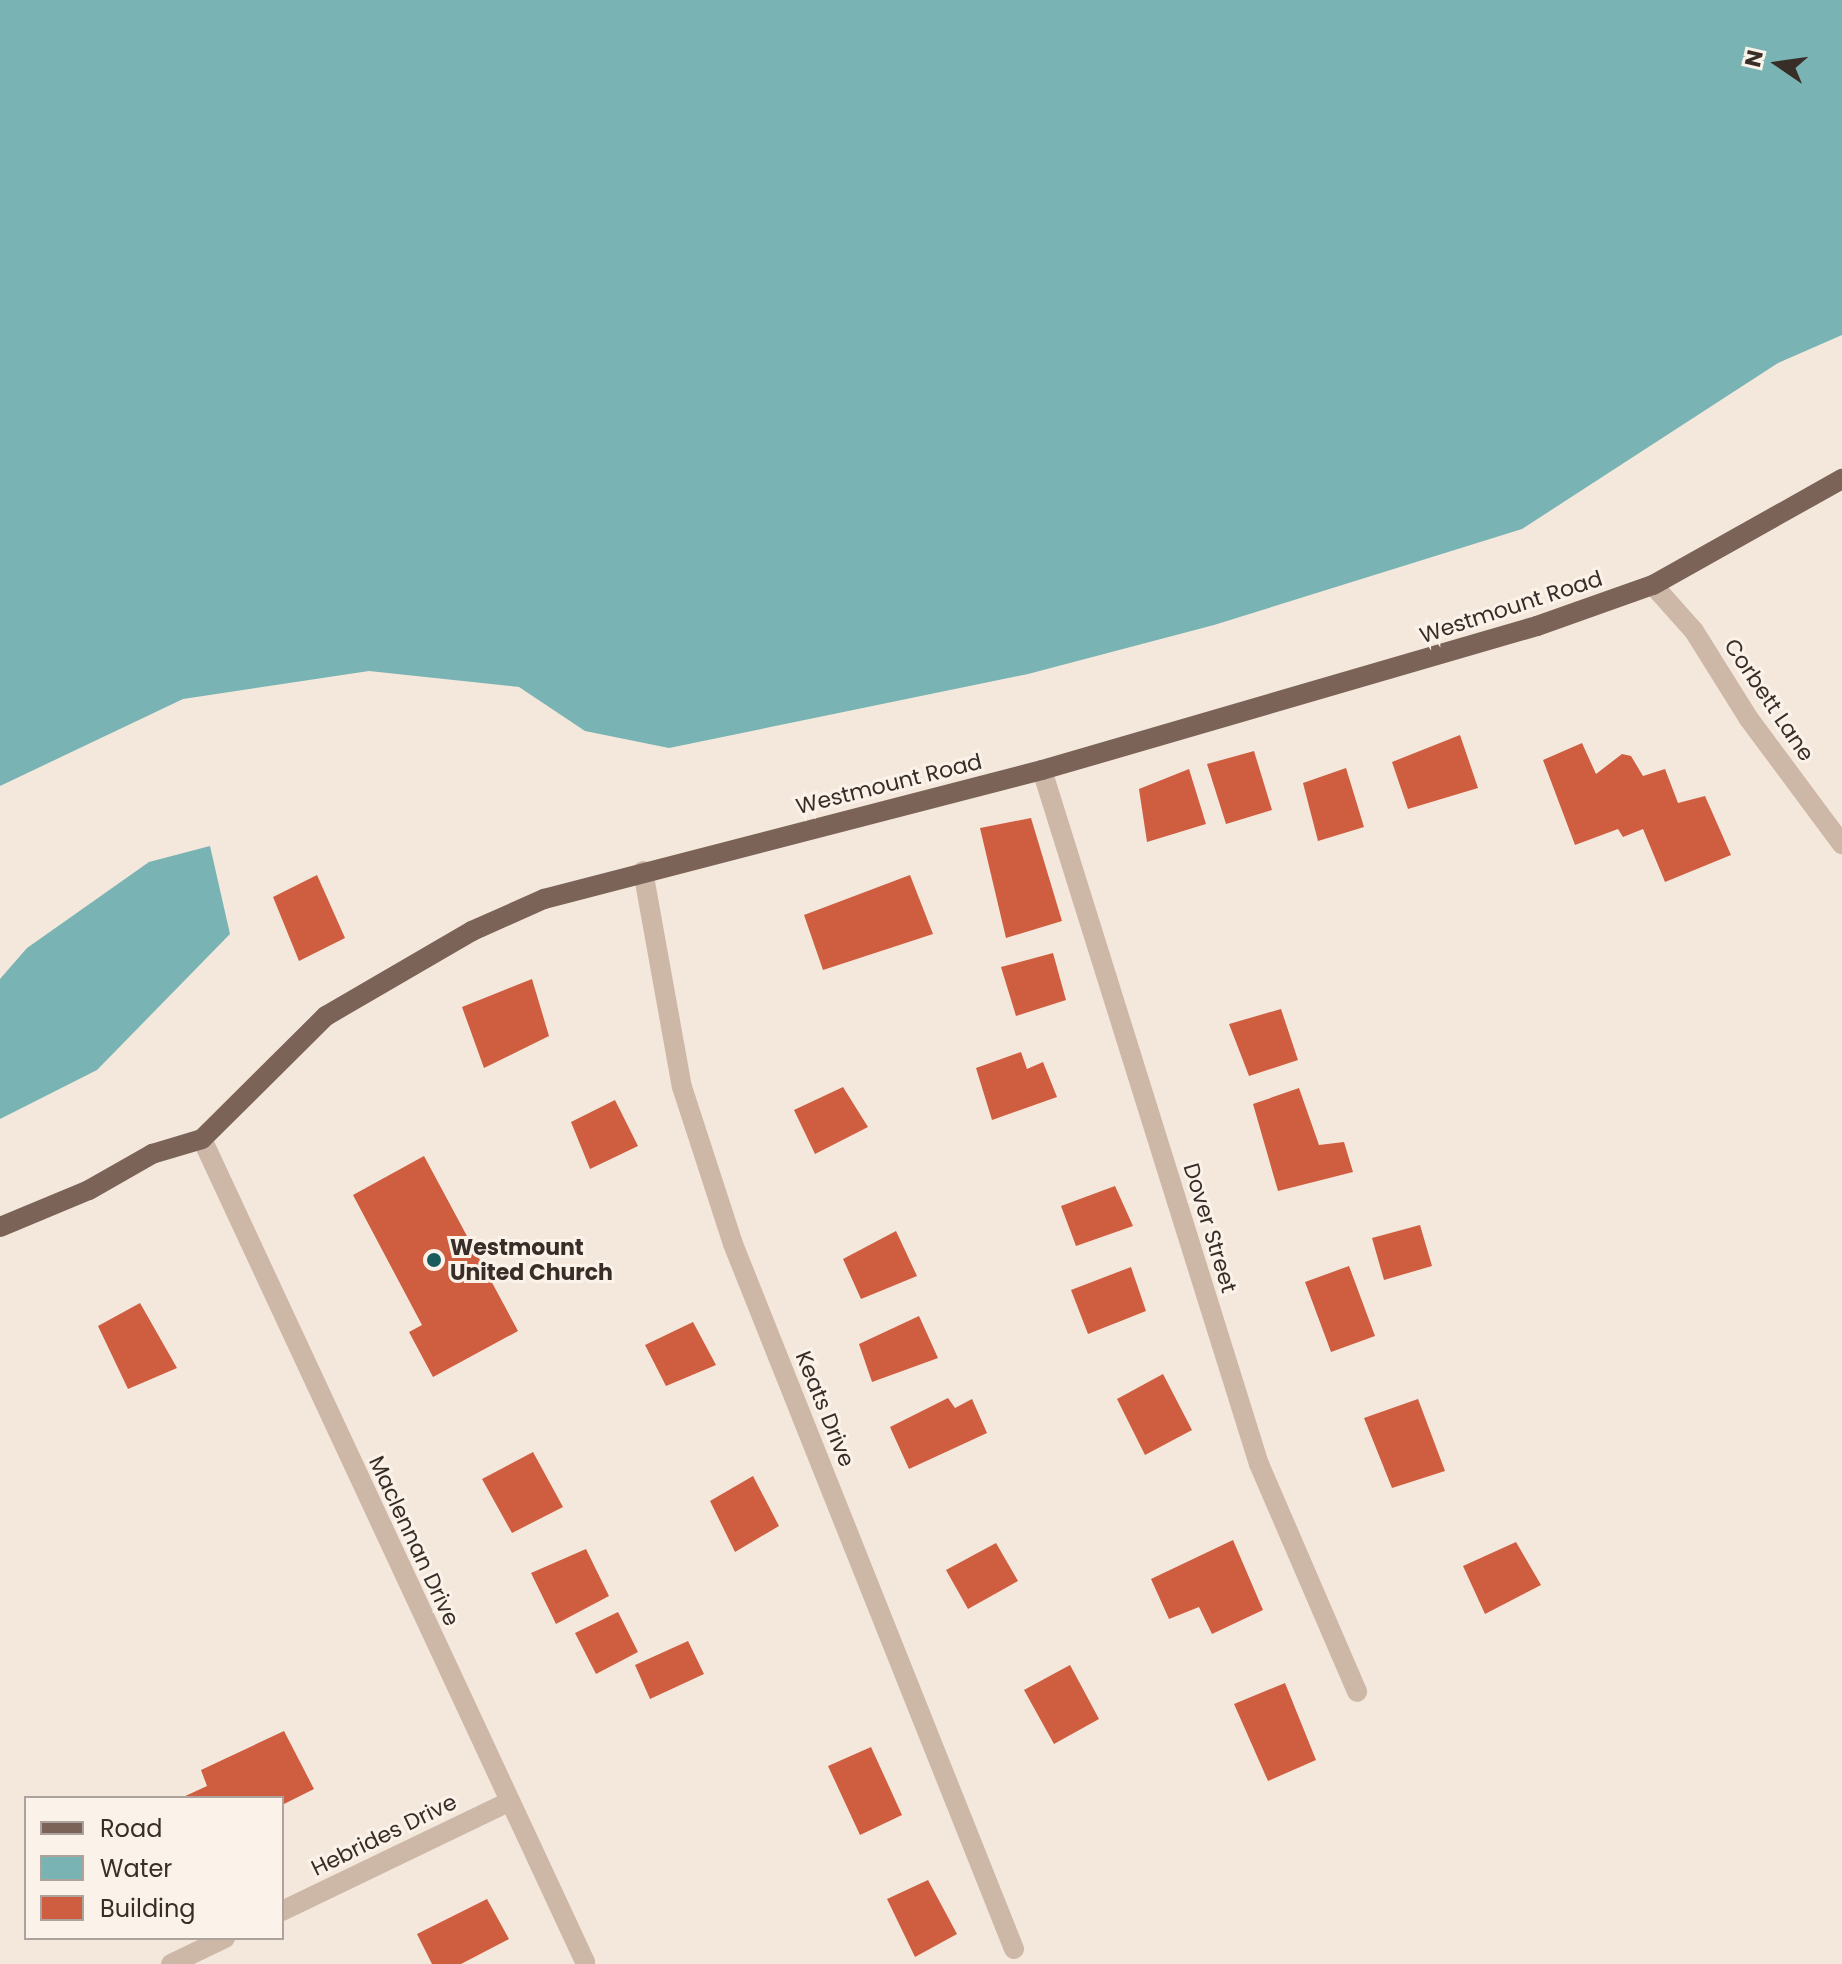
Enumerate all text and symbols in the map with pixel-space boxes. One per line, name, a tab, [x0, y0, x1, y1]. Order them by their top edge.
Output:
north arrow	[1738, 24, 1818, 104]
text: N	[1737, 47, 1771, 70]
street label: Westmount Road	[1416, 565, 1606, 649]
street label: Corbett Lane	[1718, 634, 1820, 766]
street label: Westmount Road	[793, 748, 985, 820]
street label: Dover Street	[1178, 1160, 1242, 1296]
place label: Westmount United Church	[450, 1234, 613, 1286]
marker: Westmount United Church	[425, 1251, 443, 1269]
street label: Keats Drive	[790, 1347, 860, 1471]
street label: Maclennan Drive	[363, 1452, 465, 1630]
street label: Hebrides Drive	[307, 1788, 461, 1882]
legend	[24, 1796, 284, 1940]
text: Road	[100, 1812, 162, 1845]
text: Water	[100, 1852, 172, 1885]
text: Building	[100, 1892, 196, 1925]

